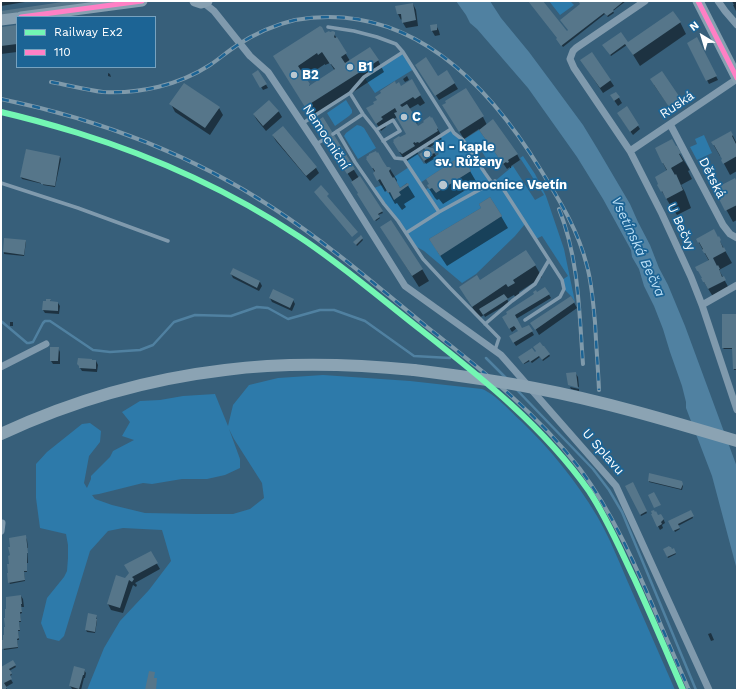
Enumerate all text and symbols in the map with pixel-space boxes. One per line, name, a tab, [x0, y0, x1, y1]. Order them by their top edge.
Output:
legend	[16, 16, 156, 68]
north arrow	[682, 16, 722, 56]
text: N	[687, 19, 702, 34]
text: Railway Ex2	[54, 25, 123, 39]
text: 110	[54, 45, 71, 59]
place label: B1	[358, 59, 372, 75]
marker: B1	[345, 62, 355, 72]
place label: B2	[302, 67, 319, 83]
marker: B2	[289, 70, 299, 80]
street label: Ruská	[657, 88, 697, 122]
street label: Nemocniční	[299, 101, 353, 173]
place label: C	[412, 109, 421, 125]
marker: C	[399, 112, 409, 122]
place label: N - kaple sv. Růženy	[435, 139, 502, 170]
marker: N - kaple sv. Růženy	[422, 149, 432, 159]
street label: Dětská	[695, 155, 729, 201]
place label: Nemocnice Vsetín	[452, 177, 567, 193]
marker: Nemocnice Vsetín	[437, 179, 449, 191]
water label: Vsetínská Bečva	[607, 194, 669, 300]
street label: U Bečvy	[663, 201, 699, 253]
street label: U Splavu	[579, 426, 627, 478]

